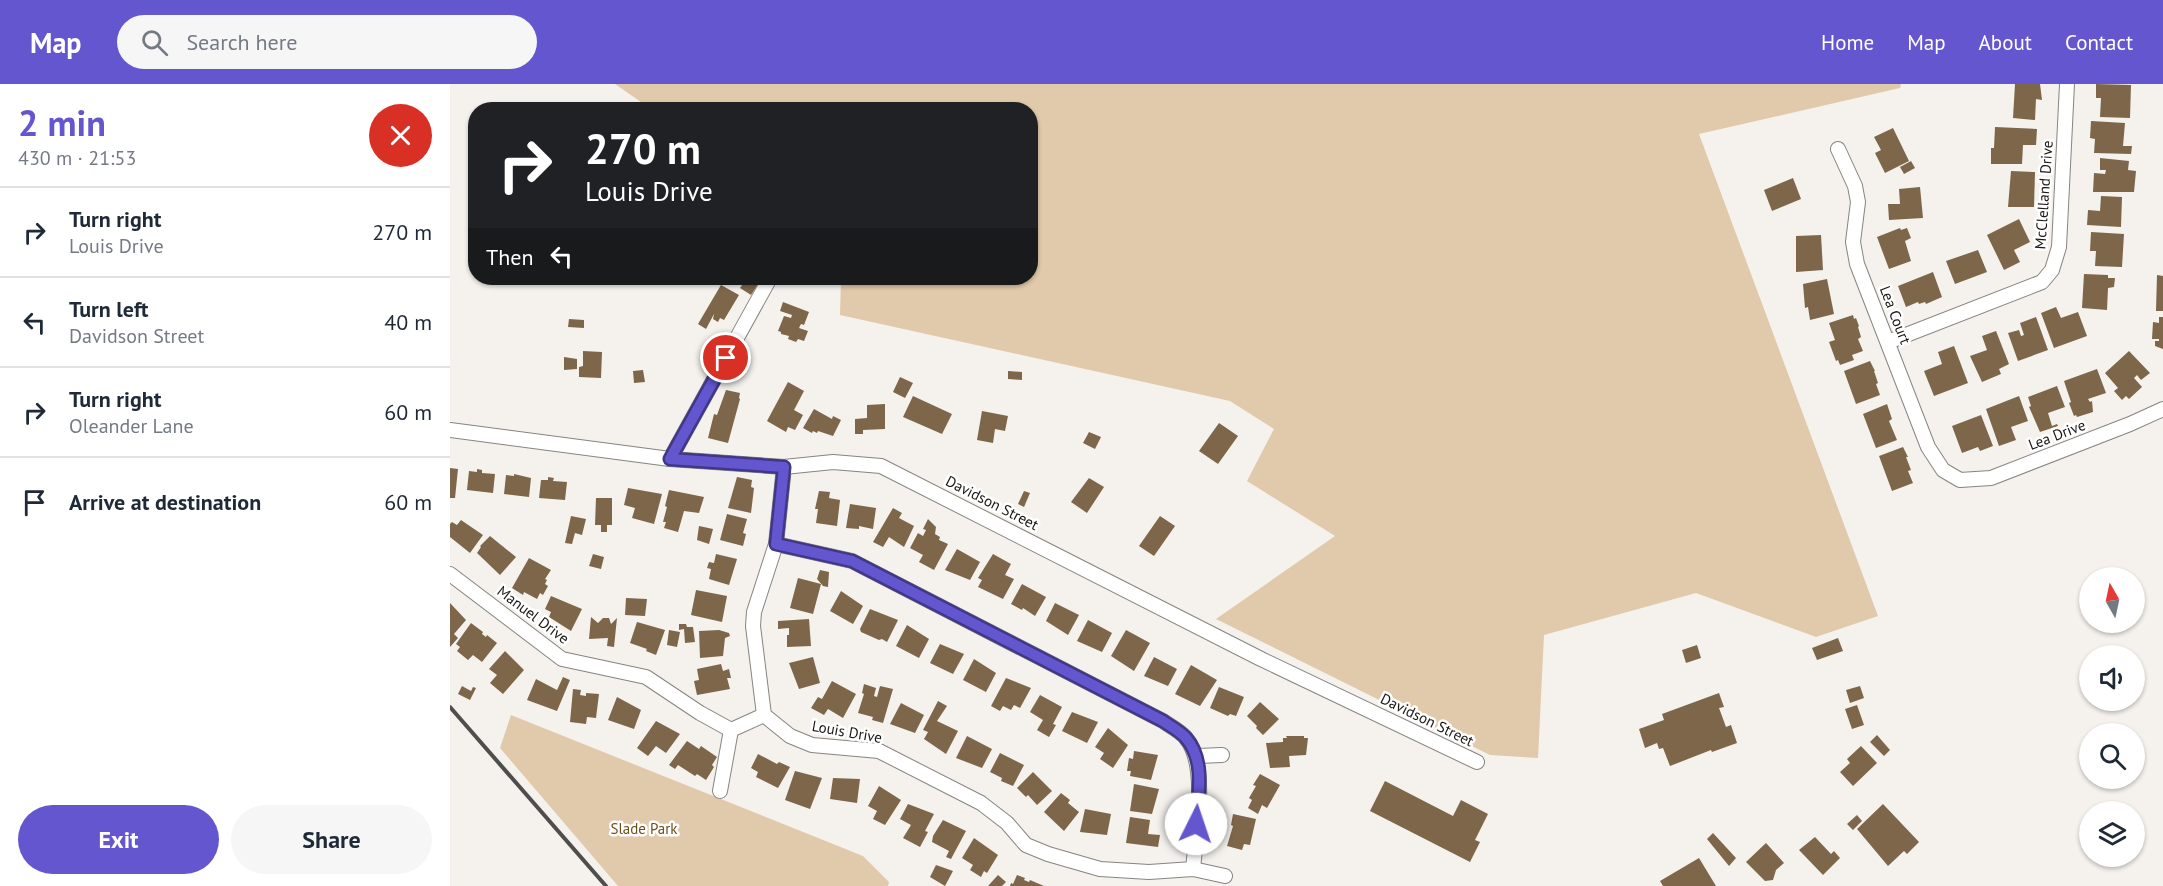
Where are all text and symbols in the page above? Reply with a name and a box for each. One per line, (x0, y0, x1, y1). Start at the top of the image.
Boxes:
search box (117, 15, 537, 69)
text: Map (30, 24, 81, 61)
icon: search (138, 26, 171, 59)
text: Search here (186, 28, 297, 56)
text: Home (1821, 29, 1874, 56)
text: Map (1907, 29, 1946, 56)
text: About (1979, 29, 2032, 56)
text: Contact (2065, 29, 2133, 56)
text: 2 min (18, 99, 106, 146)
button: close (369, 104, 432, 167)
text: 270 m (585, 121, 701, 176)
icon: right (486, 126, 564, 204)
street label: McClelland Drive (2030, 140, 2057, 250)
text: 430 m · 21:53 (18, 145, 136, 171)
text: Louis Drive (585, 174, 713, 208)
text: Turn right (69, 205, 161, 233)
icon: right (18, 216, 51, 249)
text: 270 m (372, 218, 432, 246)
text: Louis Drive (69, 233, 164, 259)
icon: left (545, 240, 578, 273)
text: Then (486, 243, 533, 271)
street label: Lea Court (1876, 283, 1915, 347)
text: Turn left (69, 295, 149, 323)
icon: left (18, 306, 51, 339)
text: 40 m (384, 308, 432, 336)
text: Davidson Street (69, 323, 204, 349)
pin (700, 332, 751, 383)
icon: arrive (709, 341, 742, 374)
text: Turn right (69, 385, 161, 413)
icon: right (18, 396, 51, 429)
text: 60 m (384, 398, 432, 426)
text: Oleander Lane (69, 413, 194, 439)
street label: Lea Drive (2026, 415, 2088, 454)
street label: Davidson Street (943, 471, 1042, 534)
icon: arrive (18, 486, 51, 519)
text: Arrive at destination (69, 488, 261, 516)
text: 60 m (384, 488, 432, 516)
north arrow (2079, 567, 2145, 633)
map controls (2079, 567, 2145, 867)
street label: Manuel Drive (494, 581, 573, 648)
button: sound (2079, 645, 2145, 711)
street label: Davidson Street (1377, 689, 1477, 750)
street label: Louis Drive (810, 716, 884, 747)
button: search (2079, 723, 2145, 789)
position arrow (1164, 792, 1228, 856)
button: layers (2079, 801, 2145, 867)
button: Exit (18, 805, 219, 874)
button: Share (231, 805, 432, 874)
park label: Slade Park (610, 819, 678, 838)

